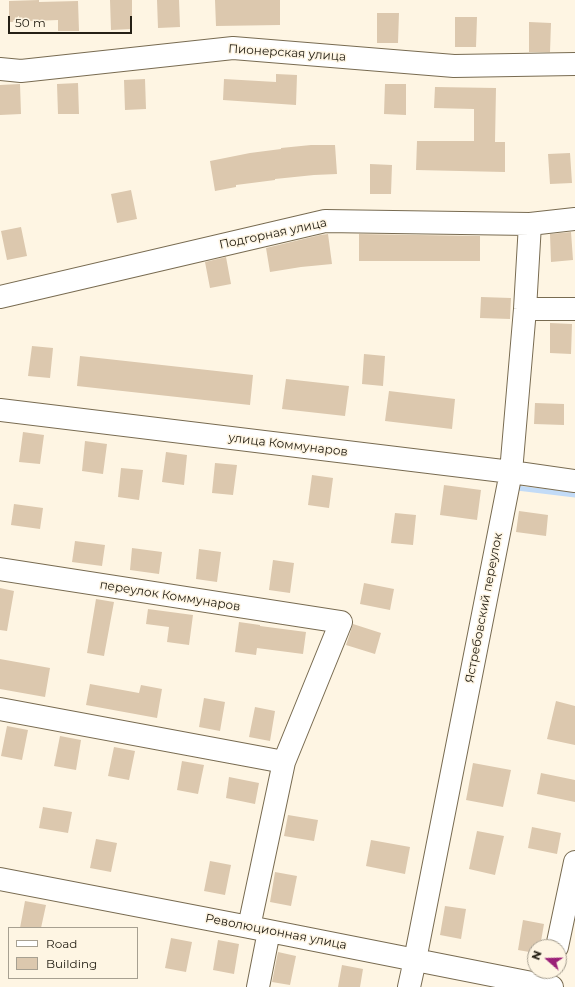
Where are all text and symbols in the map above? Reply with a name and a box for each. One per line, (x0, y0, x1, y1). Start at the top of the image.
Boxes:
scale bar (10, 8, 134, 34)
text: 50 m (15, 15, 46, 30)
street label: Пионерская улица (228, 42, 346, 64)
street label: Подгорная улица (218, 216, 328, 252)
street label: улица Коммунаров (227, 431, 349, 459)
street label: Ястребовский переулок (462, 532, 506, 684)
street label: переулок Коммунаров (99, 578, 241, 614)
street label: Революционная улица (204, 911, 348, 953)
legend (8, 927, 138, 979)
text: Road (46, 936, 77, 951)
north arrow (527, 939, 567, 979)
text: N (529, 949, 545, 962)
text: Building (46, 956, 97, 971)

